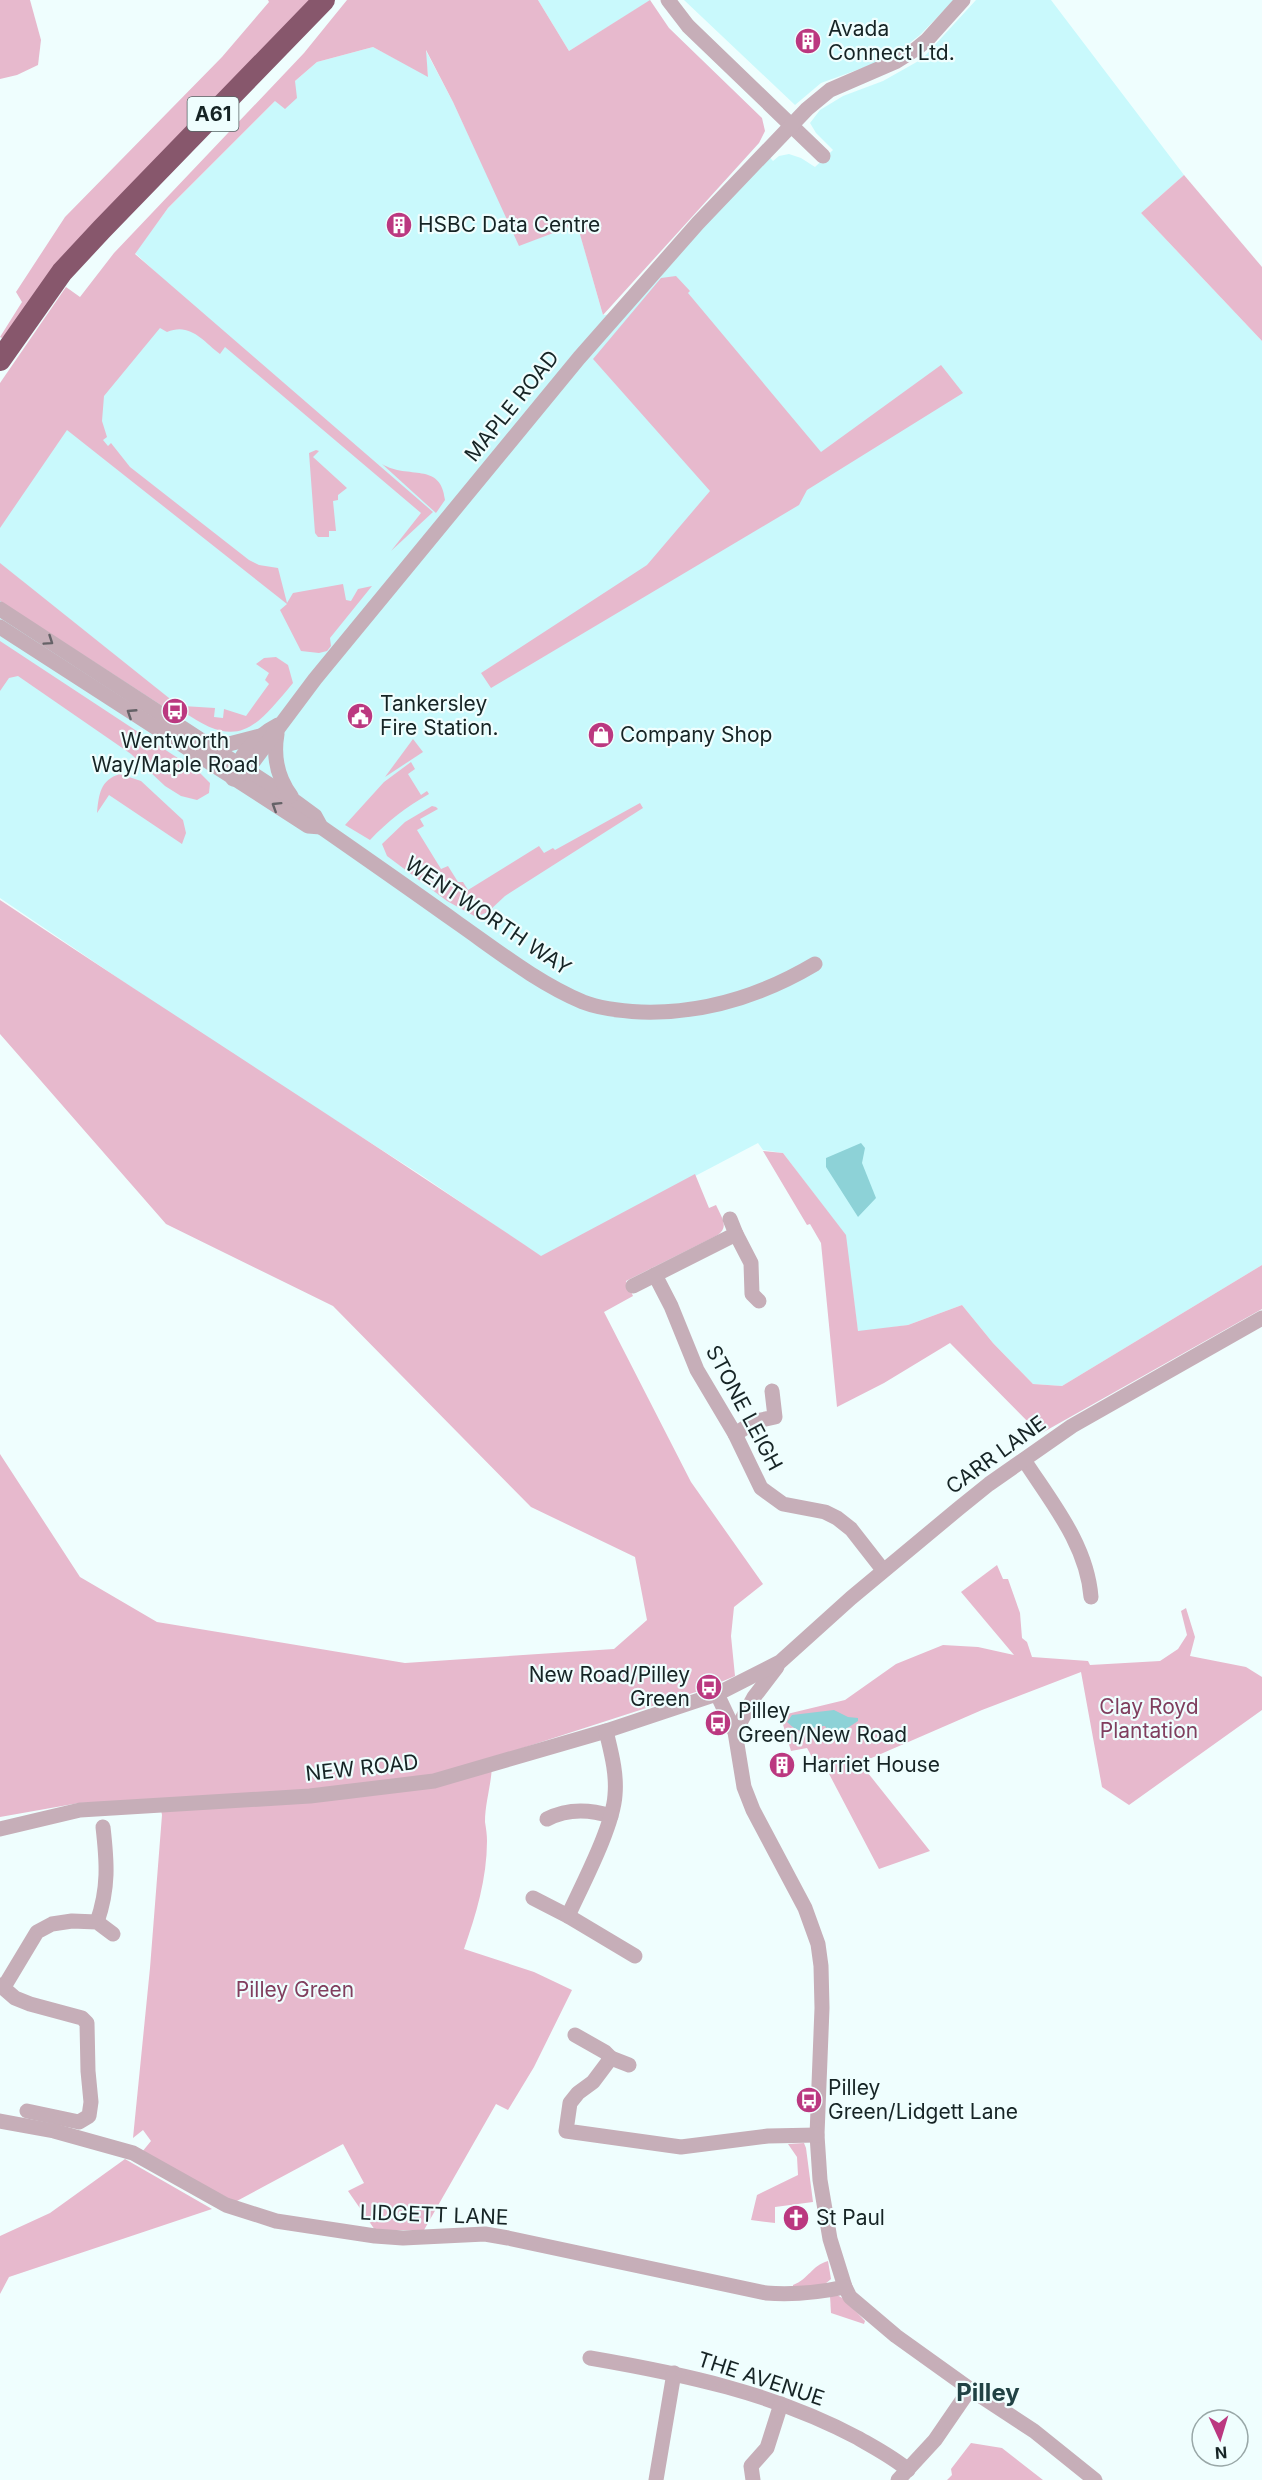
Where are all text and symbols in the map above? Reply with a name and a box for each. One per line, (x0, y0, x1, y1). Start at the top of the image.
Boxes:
place label: Avada Connect Ltd. (828, 16, 955, 65)
building icon: Avada Connect Ltd. (793, 26, 823, 56)
road number: A61 (188, 97, 238, 131)
building icon: HSBC Data Centre (384, 210, 414, 240)
place label: HSBC Data Centre (418, 212, 600, 237)
street label: MAPLE ROAD (459, 345, 564, 466)
one-way arrow (42, 634, 53, 645)
place label: Tankersley Fire Station. (380, 691, 498, 740)
bus stop icon: Wentworth Way/Maple Road (160, 696, 190, 726)
public building icon: Tankersley Fire Station. (345, 701, 375, 731)
one-way arrow (127, 709, 138, 720)
shop icon: Company Shop (586, 720, 616, 750)
place label: Company Shop (620, 722, 772, 747)
place label: Wentworth Way/Maple Road (92, 728, 258, 777)
one-way arrow (272, 802, 282, 814)
street label: WENTWORTH WAY (401, 851, 576, 980)
street label: STONE LEIGH (701, 1341, 788, 1475)
street label: CARR LANE (941, 1410, 1050, 1499)
place label: New Road/Pilley Green (529, 1662, 690, 1711)
bus stop icon: New Road/Pilley Green (694, 1672, 724, 1702)
park label: Clay Royd Plantation (1099, 1694, 1199, 1743)
place label: Pilley Green/New Road (738, 1698, 907, 1747)
bus stop icon: Pilley Green/New Road (703, 1708, 733, 1738)
street label: NEW ROAD (304, 1749, 420, 1786)
building icon: Harriet House (767, 1750, 797, 1780)
place label: Harriet House (802, 1752, 940, 1777)
park label: Pilley Green (236, 1977, 354, 2002)
place label: Pilley Green/Lidgett Lane (828, 2075, 1018, 2124)
bus stop icon: Pilley Green/Lidgett Lane (794, 2085, 824, 2115)
street label: LIDGETT LANE (359, 2199, 509, 2230)
church icon: St Paul (781, 2203, 811, 2233)
place label: St Paul (816, 2205, 885, 2230)
street label: THE AVENUE (695, 2346, 828, 2411)
district label: Pilley (956, 2378, 1020, 2407)
north arrow (1190, 2408, 1250, 2468)
text: N (1214, 2443, 1228, 2463)

